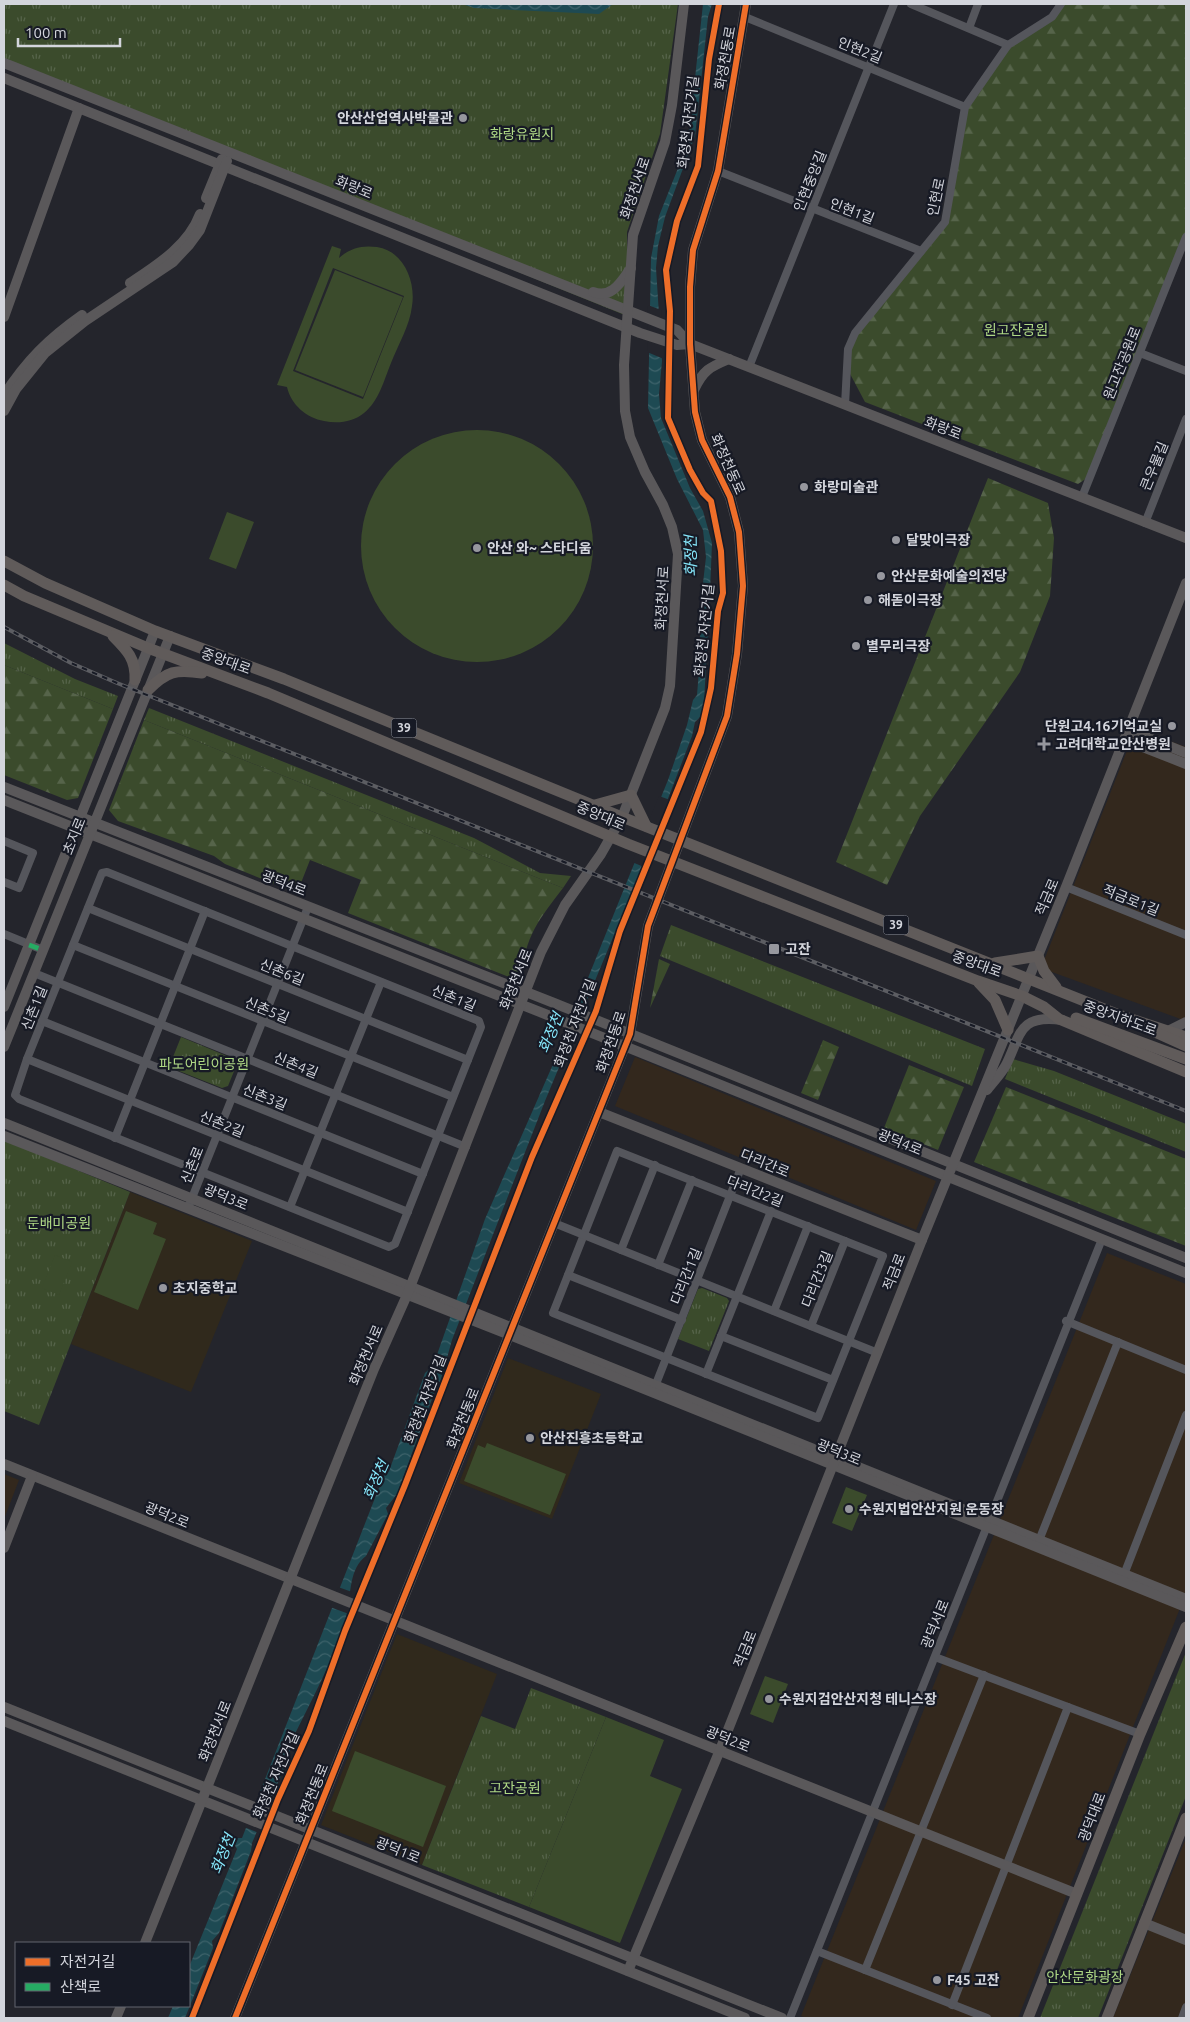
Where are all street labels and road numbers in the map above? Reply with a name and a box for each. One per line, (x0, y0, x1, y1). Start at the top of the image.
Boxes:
street label: 화정천동로 (712, 25, 738, 91)
street label: 인현2길 (835, 34, 885, 66)
street label: 화정천 자전거길 (674, 75, 702, 169)
street label: 인현중앙길 (791, 148, 829, 214)
street label: 화정천서로 (617, 155, 653, 221)
street label: 화랑로 (333, 172, 375, 202)
street label: 인현로 (924, 176, 948, 218)
street label: 인현1길 (827, 195, 877, 227)
street label: 원고잔공원로 (1100, 324, 1144, 402)
street label: 화랑로 (922, 414, 964, 442)
street label: 화정천동로 (708, 431, 748, 497)
street label: 큰우물길 (1137, 439, 1171, 493)
street label: 화정천서로 (652, 565, 672, 631)
street label: 화정천 자전거길 (691, 583, 717, 677)
street label: 중앙대로 (199, 645, 253, 677)
road number: 39 (392, 718, 416, 738)
street label: 중앙대로 (574, 799, 628, 833)
street label: 초지로 (59, 815, 89, 857)
street label: 광덕4로 (259, 867, 309, 899)
street label: 적금로 (1032, 876, 1062, 918)
street label: 적금로1길 (1100, 881, 1162, 919)
road number: 39 (884, 916, 908, 934)
street label: 화정천서로 (497, 946, 536, 1012)
street label: 중앙대로 (950, 948, 1004, 980)
street label: 신촌6길 (257, 956, 307, 988)
street label: 화정천 자전거길 (550, 976, 600, 1070)
street label: 신촌1길 (429, 982, 479, 1014)
street label: 신촌1길 (18, 983, 50, 1033)
street label: 신촌5길 (242, 994, 292, 1026)
street label: 중앙지하도로 (1081, 997, 1159, 1039)
street label: 화정천동로 (593, 1009, 629, 1075)
street label: 신촌4길 (271, 1049, 321, 1081)
street label: 신촌3길 (240, 1081, 290, 1113)
street label: 신촌2길 (197, 1108, 247, 1140)
street label: 광덕4로 (875, 1126, 925, 1158)
street label: 신촌로 (177, 1144, 207, 1186)
street label: 다리간로 (738, 1146, 792, 1180)
street label: 다리간2길 (724, 1172, 786, 1210)
street label: 광덕3로 (201, 1181, 251, 1213)
street label: 다리간1길 (667, 1245, 705, 1307)
street label: 다리간3길 (798, 1248, 836, 1310)
street label: 적금로 (880, 1251, 908, 1293)
street label: 화정천서로 (346, 1322, 386, 1388)
street label: 화정천 자전거길 (401, 1353, 449, 1445)
street label: 화정천동로 (444, 1385, 483, 1451)
street label: 광덕3로 (814, 1436, 864, 1468)
street label: 광덕2로 (142, 1499, 192, 1531)
street label: 광덕서로 (918, 1597, 952, 1651)
street label: 적금로 (730, 1628, 760, 1670)
street label: 화정천서로 (196, 1698, 235, 1764)
street label: 광덕2로 (703, 1723, 753, 1755)
street label: 화정천 자전거길 (250, 1729, 302, 1821)
street label: 화정천동로 (293, 1761, 332, 1827)
street label: 광덕대로 (1075, 1790, 1109, 1844)
street label: 광덕1로 (373, 1834, 423, 1866)

